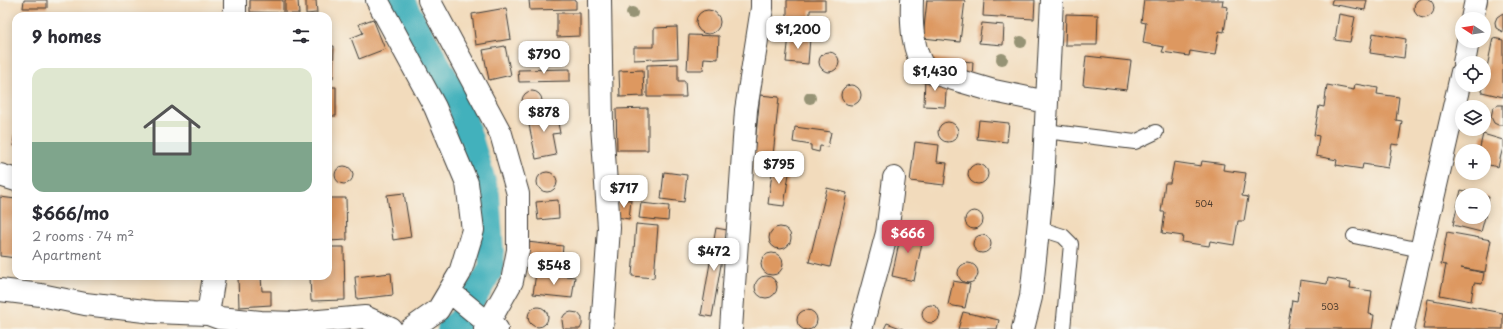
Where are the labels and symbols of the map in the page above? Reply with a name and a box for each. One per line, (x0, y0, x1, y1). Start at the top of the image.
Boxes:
north arrow (1455, 12, 1491, 48)
pin: $1,200 (765, 16, 831, 50)
pin: $790 (520, 41, 568, 75)
pin: $1,430 (902, 58, 968, 92)
pin: $878 (520, 99, 568, 133)
pin: $795 (755, 151, 803, 185)
pin: $717 (600, 175, 648, 209)
house number: 504 (1195, 196, 1213, 210)
pin: $666 (884, 220, 932, 254)
pin: $472 (690, 238, 738, 272)
pin: $548 (530, 252, 578, 286)
house number: 503 (1321, 299, 1339, 313)

